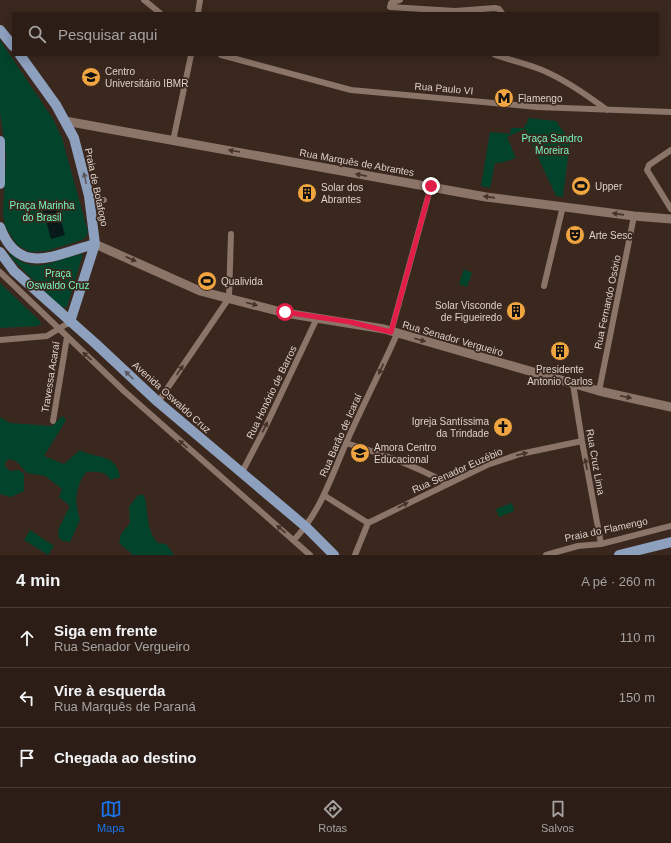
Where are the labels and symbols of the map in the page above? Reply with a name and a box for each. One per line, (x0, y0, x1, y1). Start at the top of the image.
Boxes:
school or university icon: Centro Universitário IBMR (80, 66, 102, 88)
place label: Centro Universitário IBMR (105, 66, 188, 89)
street label: Rua Paulo VI (414, 80, 474, 97)
metro station icon: Flamengo (493, 87, 515, 109)
place label: Flamengo (518, 93, 563, 104)
park label: Praça Sandro Moreira (521, 133, 583, 156)
street label: Praia de Botafogo (83, 147, 110, 228)
street label: Rua Marquês de Abrantes (299, 147, 415, 178)
one-way arrow (227, 148, 240, 154)
one-way arrow (81, 172, 87, 184)
one-way arrow (355, 172, 367, 178)
sports icon: Upper (570, 175, 592, 197)
route end (422, 177, 440, 195)
place label: Upper (595, 181, 623, 192)
building icon: Solar dos Abrantes (296, 182, 318, 204)
place label: Solar dos Abrantes (321, 182, 363, 205)
one-way arrow (483, 194, 495, 200)
park label: Praça Marinha do Brasil (9, 200, 75, 223)
one-way arrow (612, 211, 624, 217)
theatre icon: Arte Sesc (564, 224, 586, 246)
place label: Arte Sesc (589, 230, 632, 241)
street label: Rua Fernando Osório (592, 254, 623, 350)
one-way arrow (125, 256, 137, 262)
park label: Praça Oswaldo Cruz (27, 268, 89, 291)
sports icon: Qualivida (196, 270, 218, 292)
place label: Qualivida (221, 276, 263, 287)
place label: Solar Visconde de Figueiredo (435, 300, 502, 323)
building icon: Solar Visconde de Figueiredo (505, 300, 527, 322)
one-way arrow (246, 301, 258, 307)
route start (276, 303, 294, 321)
street label: Rua Senador Vergueiro (401, 319, 505, 358)
one-way arrow (414, 337, 426, 343)
building icon: Presidente Antonio Carlos (549, 340, 571, 362)
street label: Travessa Acaraí (39, 341, 62, 413)
street label: Rua Honório de Barros (244, 344, 299, 441)
one-way arrow (83, 352, 92, 361)
street label: Avenida Oswaldo Cruz (130, 359, 213, 435)
one-way arrow (378, 363, 384, 375)
place label: Presidente Antonio Carlos (527, 364, 593, 387)
one-way arrow (176, 365, 184, 375)
one-way arrow (124, 371, 134, 380)
street label: Rua Barão de Icaraí (317, 392, 364, 478)
one-way arrow (620, 395, 633, 401)
place label: Igreja Santíssima da Trindade (412, 416, 489, 439)
church icon: Igreja Santíssima da Trindade (492, 416, 514, 438)
one-way arrow (262, 421, 269, 433)
street label: Rua Cruz Lima (584, 428, 607, 496)
one-way arrow (178, 439, 189, 448)
school or university icon: Amora Centro Educacional (349, 442, 371, 464)
place label: Amora Centro Educacional (374, 442, 437, 465)
street label: Rua Senador Euzébio (410, 445, 505, 495)
one-way arrow (516, 450, 528, 456)
one-way arrow (583, 458, 589, 470)
one-way arrow (397, 502, 409, 508)
street label: Praia do Flamengo (564, 515, 649, 544)
one-way arrow (276, 525, 287, 534)

